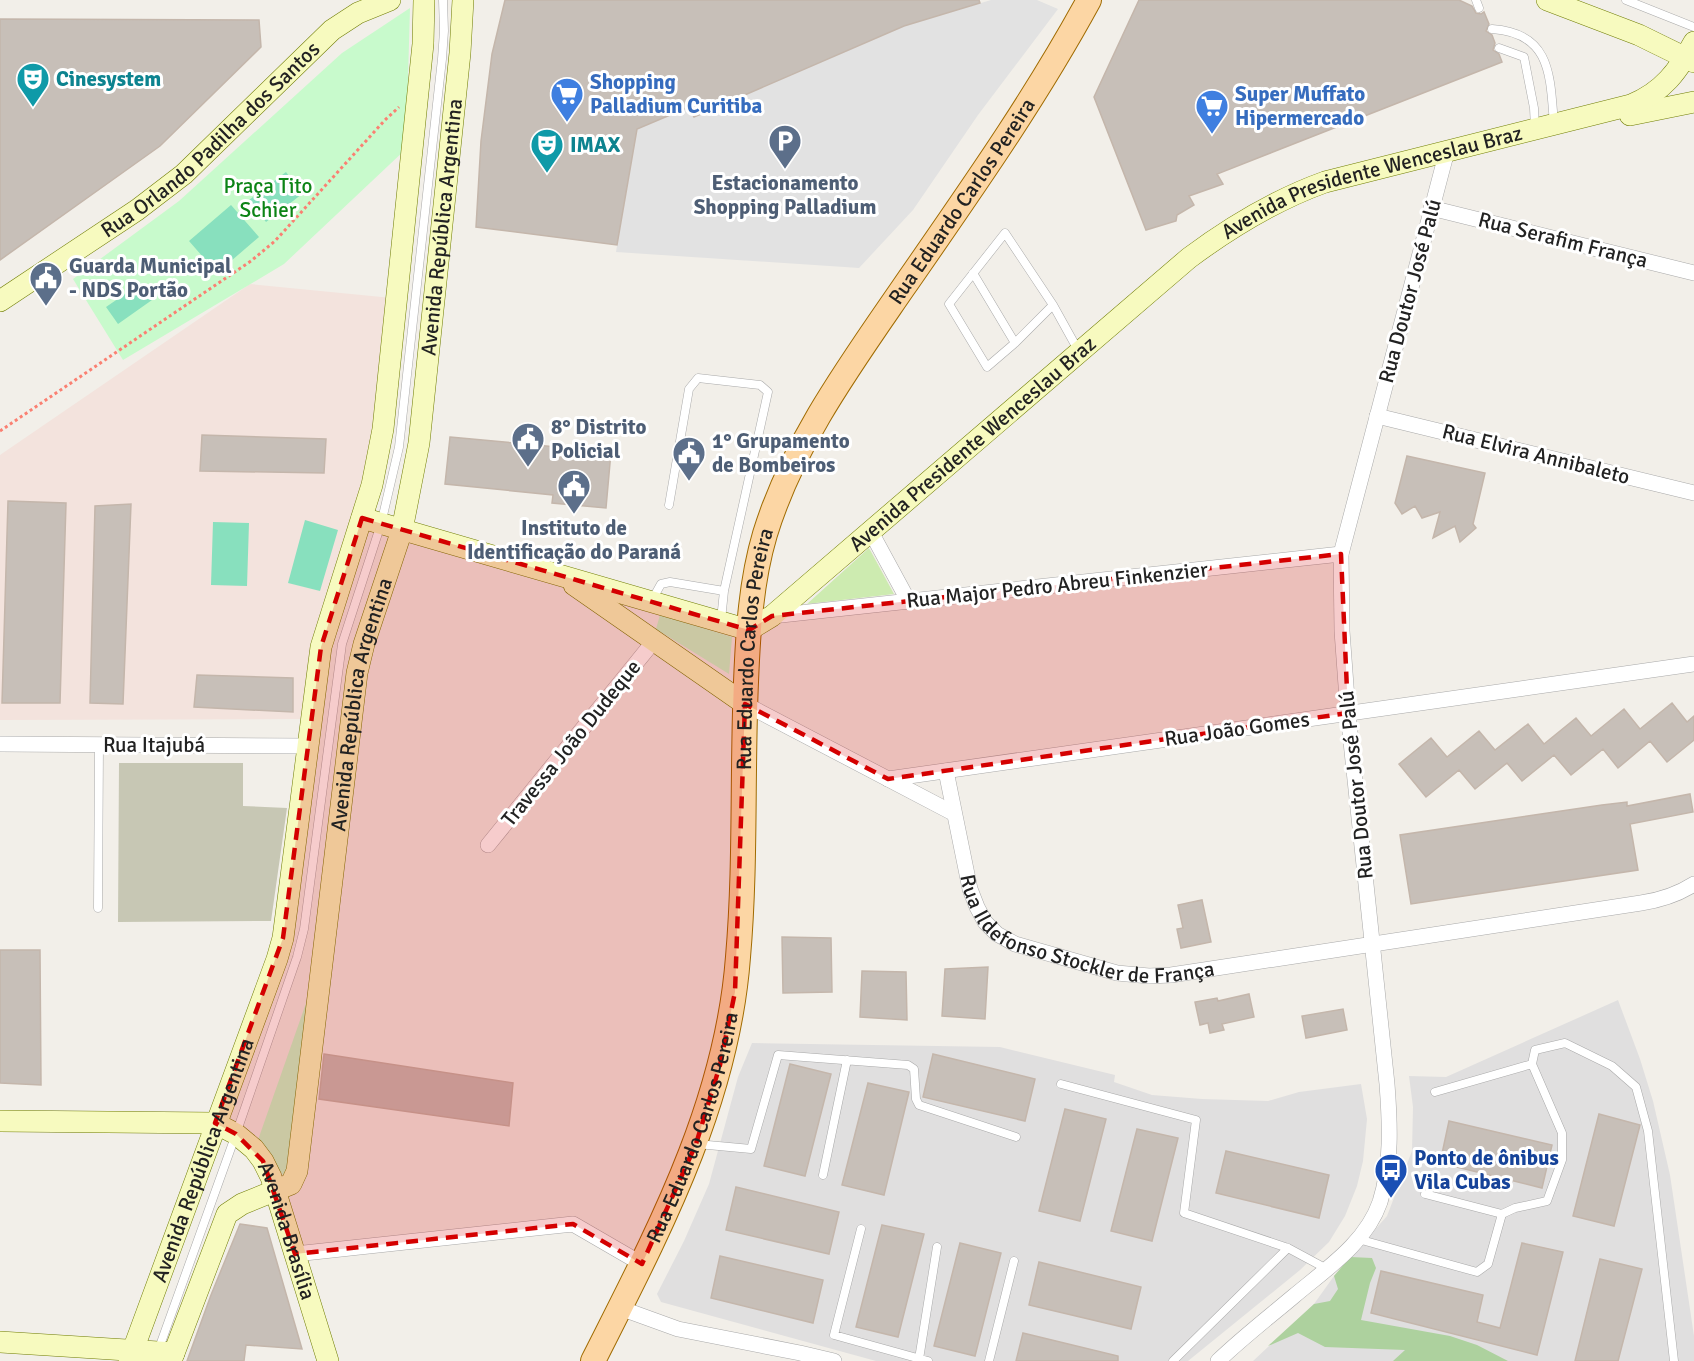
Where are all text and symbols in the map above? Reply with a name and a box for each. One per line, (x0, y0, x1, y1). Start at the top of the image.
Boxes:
street label: Rua Orlando Padilha dos Santos (96, 36, 325, 243)
theatre icon: Cinesystem (15, 61, 51, 108)
place label: Cinesystem (56, 66, 161, 92)
place label: Shopping Palladium Curitiba (590, 69, 763, 119)
supermarket icon: Shopping Palladium Curitiba (549, 76, 585, 123)
place label: Super Muffato Hipermercado (1235, 81, 1365, 131)
supermarket icon: Super Muffato Hipermercado (1194, 88, 1230, 135)
street label: Rua Eduardo Carlos Pereira (883, 93, 1041, 309)
street label: Avenida República Argentina (415, 97, 468, 357)
street label: Avenida Presidente Wenceslau Braz (1216, 120, 1525, 245)
parking icon: Estacionamento Shopping Palladium (767, 123, 803, 170)
theatre icon: IMAX (529, 127, 565, 174)
place label: IMAX (570, 132, 621, 158)
place label: Estacionamento Shopping Palladium (694, 170, 876, 220)
park label: Praça Tito Schier (224, 173, 312, 223)
street label: Rua Doutor José Palú (1373, 196, 1447, 386)
street label: Rua Serafim França (1476, 206, 1650, 274)
place label: Guarda Municipal - NDS Portão (69, 253, 232, 303)
public building icon: Guarda Municipal - NDS Portão (28, 260, 64, 307)
street label: Avenida Presidente Wenceslau Braz (844, 331, 1101, 557)
place label: 8° Distrito Policial (551, 414, 646, 464)
street label: Rua Elvira Annibaleto (1440, 418, 1632, 490)
public building icon: 8° Distrito Policial (510, 421, 546, 468)
place label: 1° Grupamento de Bombeiros (712, 428, 850, 478)
public building icon: 1° Grupamento de Bombeiros (671, 435, 707, 482)
public building icon: Instituto de Identificação do Paraná (556, 468, 592, 515)
place label: Instituto de Identificação do Paraná (467, 515, 681, 565)
street label: Rua Eduardo Carlos Pereira (731, 525, 779, 770)
street label: Rua Major Pedro Abreu Finkenzier (905, 556, 1209, 614)
street label: Avenida República Argentina (325, 574, 398, 833)
street label: Travessa João Dudeque (496, 654, 646, 832)
street label: Rua Doutor José Palú (1333, 689, 1379, 881)
street label: Rua João Gomes (1163, 706, 1311, 752)
street label: Rua Itajubá (103, 732, 205, 758)
street label: Rua Ildefonso Stockler de França (954, 872, 1216, 989)
street label: Rua Eduardo Carlos Pereira (641, 1010, 744, 1247)
street label: Avenida República Argentina (146, 1035, 260, 1286)
place label: Ponto de ônibus Vila Cubas (1414, 1145, 1559, 1195)
bus stop icon: Ponto de ônibus Vila Cubas (1373, 1152, 1409, 1199)
street label: Avenida Brasília (252, 1157, 321, 1303)

